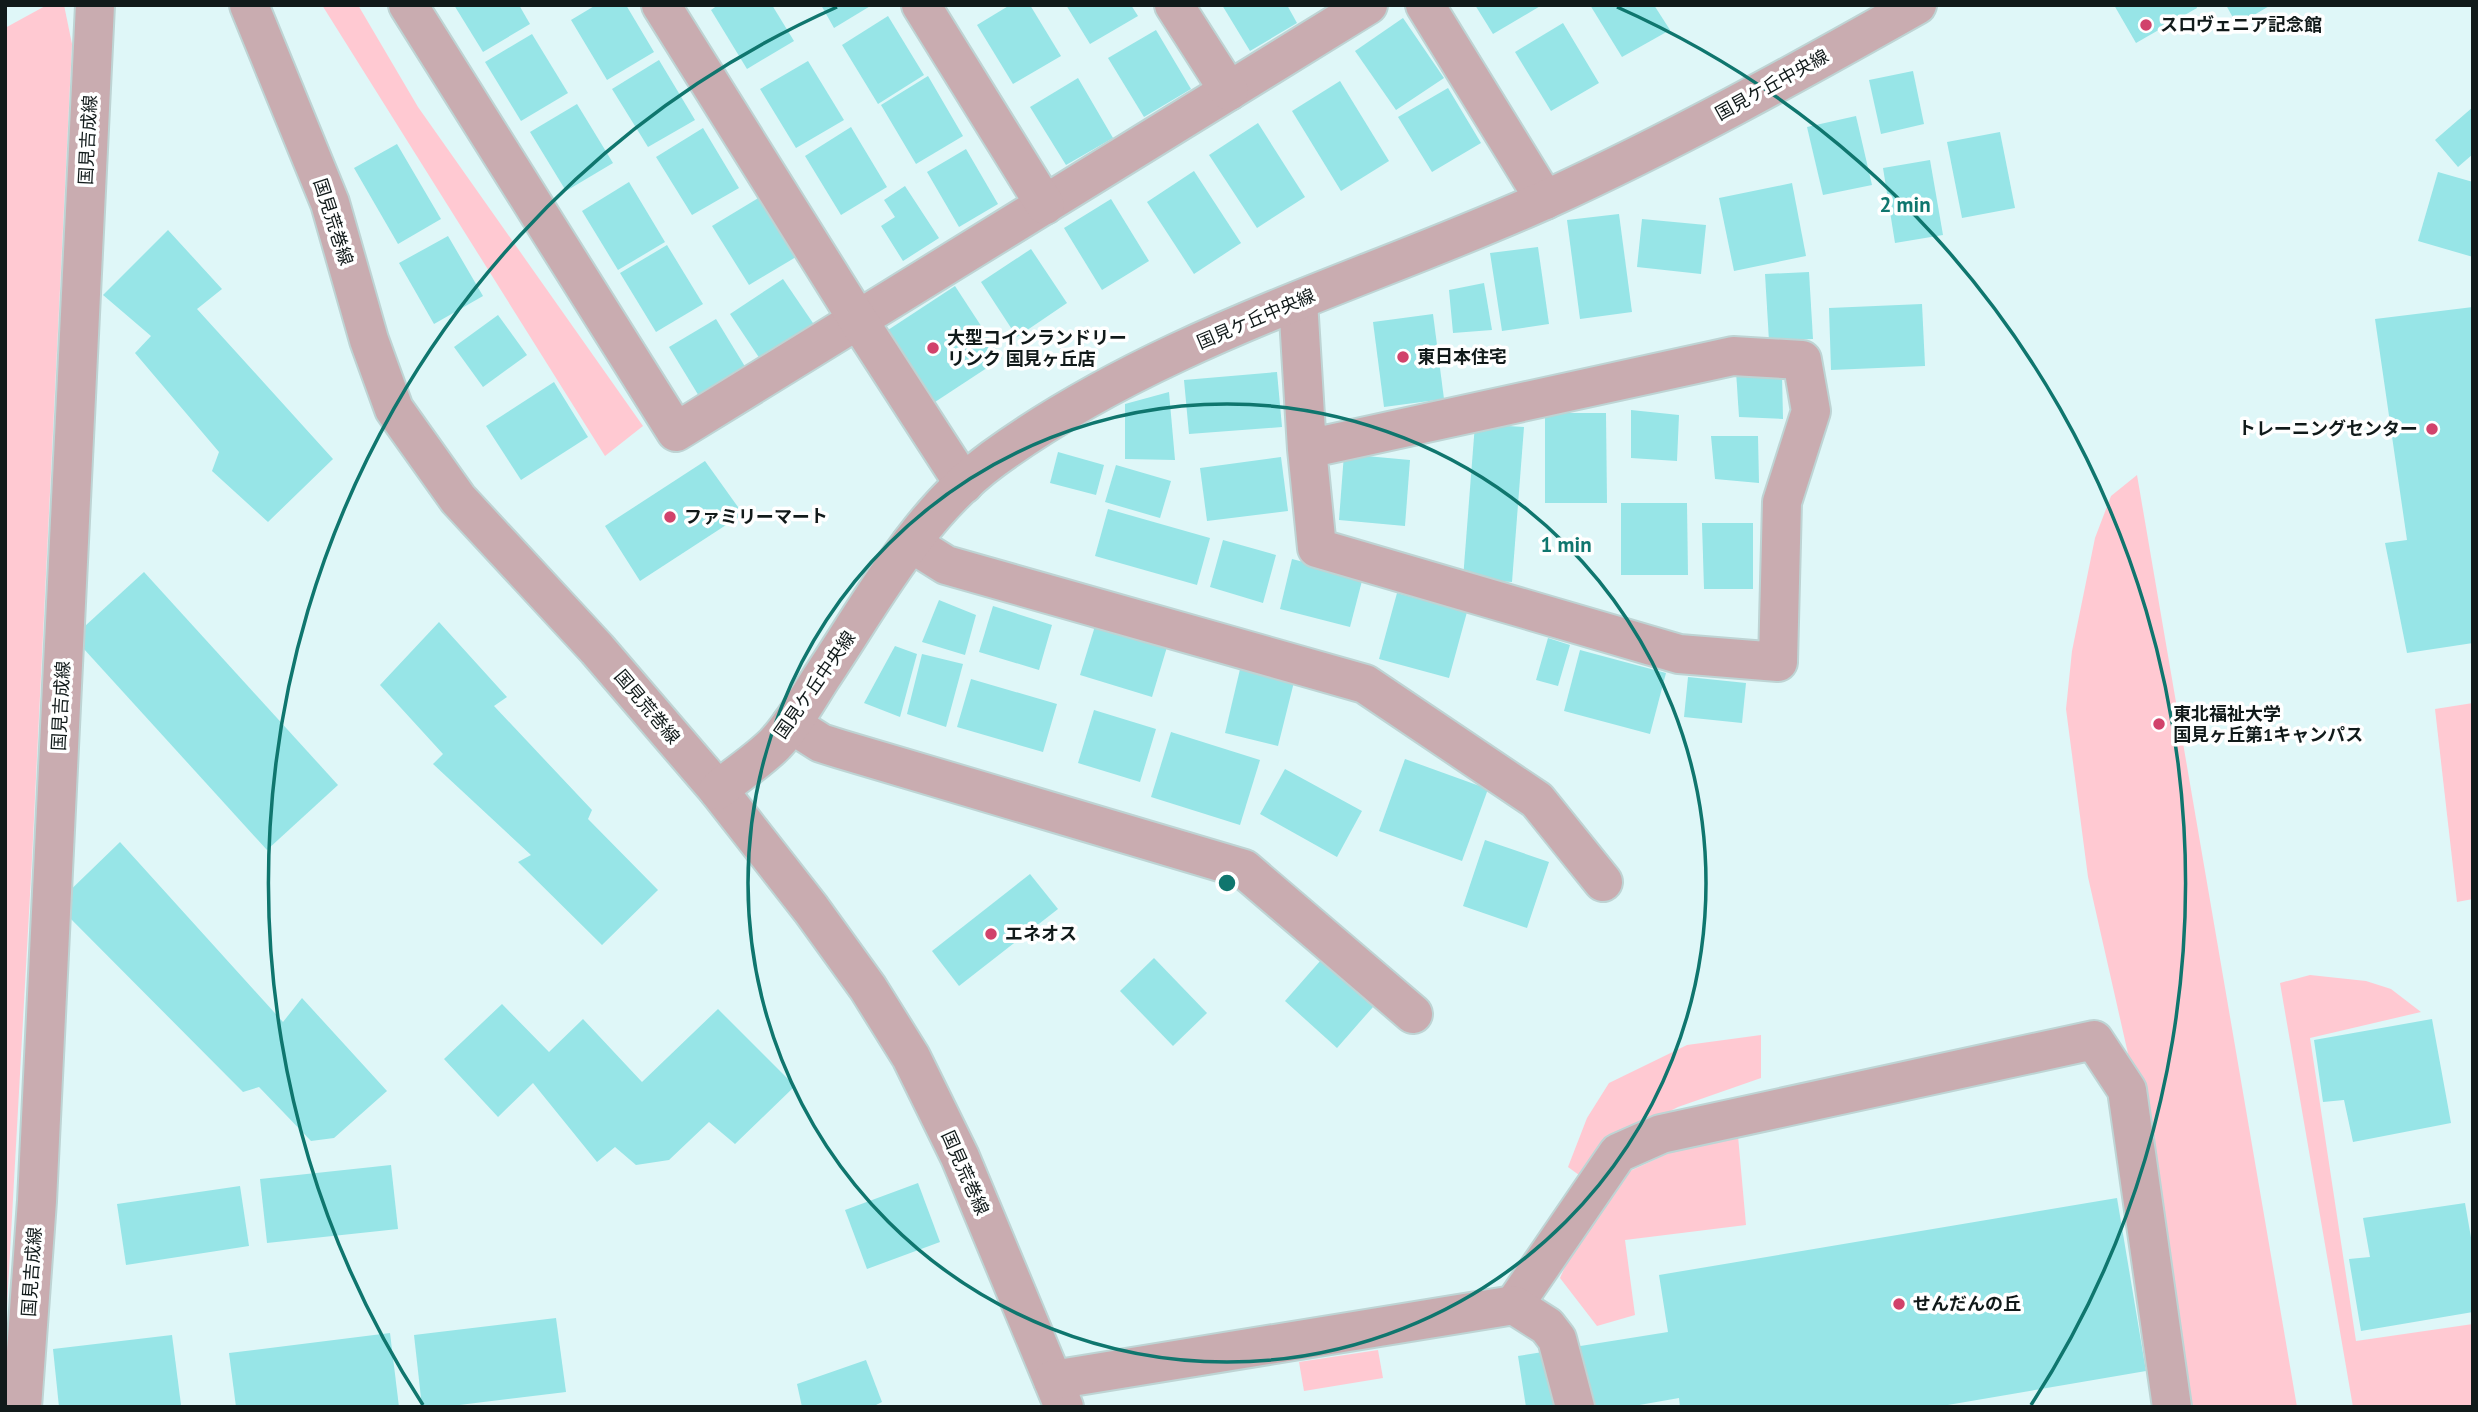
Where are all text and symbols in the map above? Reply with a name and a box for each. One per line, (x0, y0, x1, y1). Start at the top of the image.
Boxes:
place label: スロヴェニア記念館 (2160, 13, 2322, 36)
marker: スロヴェニア記念館 (2138, 17, 2154, 33)
street label: 国見ケ丘中央線 (1711, 44, 1832, 125)
street label: 国見吉成線 (74, 94, 101, 186)
street label: 国見荒巻線 (309, 175, 358, 268)
text: 2 min (1879, 191, 1931, 218)
street label: 国見ケ丘中央線 (1193, 283, 1318, 354)
place label: 大型コインランドリー リンク 国見ヶ丘店 (947, 326, 1127, 370)
marker: 大型コインランドリー リンク 国見ヶ丘店 (925, 340, 941, 356)
place label: 東日本住宅 (1417, 345, 1507, 368)
marker: 東日本住宅 (1395, 349, 1411, 365)
place label: トレーニングセンター (2238, 417, 2418, 440)
marker: トレーニングセンター (2424, 421, 2440, 437)
place label: ファミリーマート (684, 505, 828, 528)
marker: ファミリーマート (662, 509, 678, 525)
text: 1 min (1540, 531, 1592, 558)
street label: 国見ケ丘中央線 (769, 627, 860, 743)
street label: 国見吉成線 (47, 660, 74, 752)
street label: 国見荒巻線 (610, 665, 685, 749)
place label: 東北福祉大学 国見ヶ丘第1キャンパス (2173, 702, 2363, 746)
marker: 東北福祉大学 国見ヶ丘第1キャンパス (2151, 716, 2167, 732)
centre of rings (1215, 871, 1239, 895)
place label: エネオス (1005, 922, 1077, 945)
marker: エネオス (983, 926, 999, 942)
street label: 国見荒巻線 (937, 1127, 994, 1219)
street label: 国見吉成線 (17, 1226, 46, 1318)
place label: せんだんの丘 (1913, 1292, 2021, 1315)
marker: せんだんの丘 (1891, 1296, 1907, 1312)

